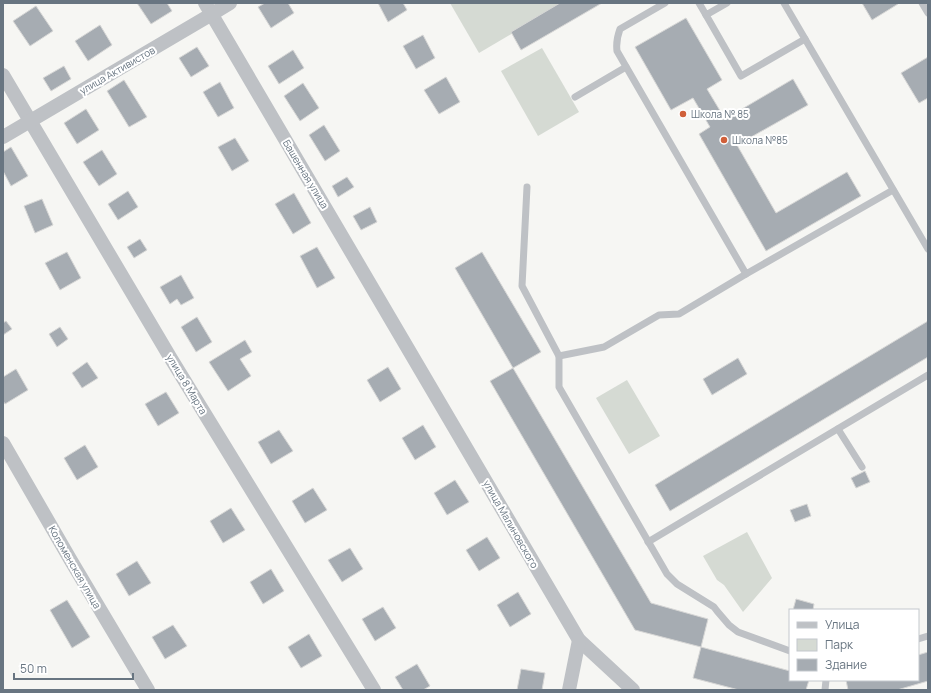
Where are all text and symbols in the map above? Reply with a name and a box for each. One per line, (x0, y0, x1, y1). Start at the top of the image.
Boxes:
street label: улица Активистов (77, 42, 158, 97)
place label: Школа № 85 (691, 107, 749, 121)
marker: Школа № 85 (678, 109, 688, 119)
place label: Школа №85 (732, 133, 788, 147)
marker: Школа №85 (719, 135, 729, 145)
street label: Башенная улица (280, 137, 332, 211)
street label: улица 8 Марта (163, 351, 211, 417)
street label: улица Малиновского (480, 477, 542, 571)
street label: Коломенская улица (46, 523, 104, 611)
legend (789, 609, 919, 681)
text: Улица (825, 616, 859, 633)
text: Парк (825, 636, 854, 653)
scale bar (14, 655, 133, 681)
text: Здание (825, 656, 867, 673)
text: 50 m (20, 660, 47, 677)

